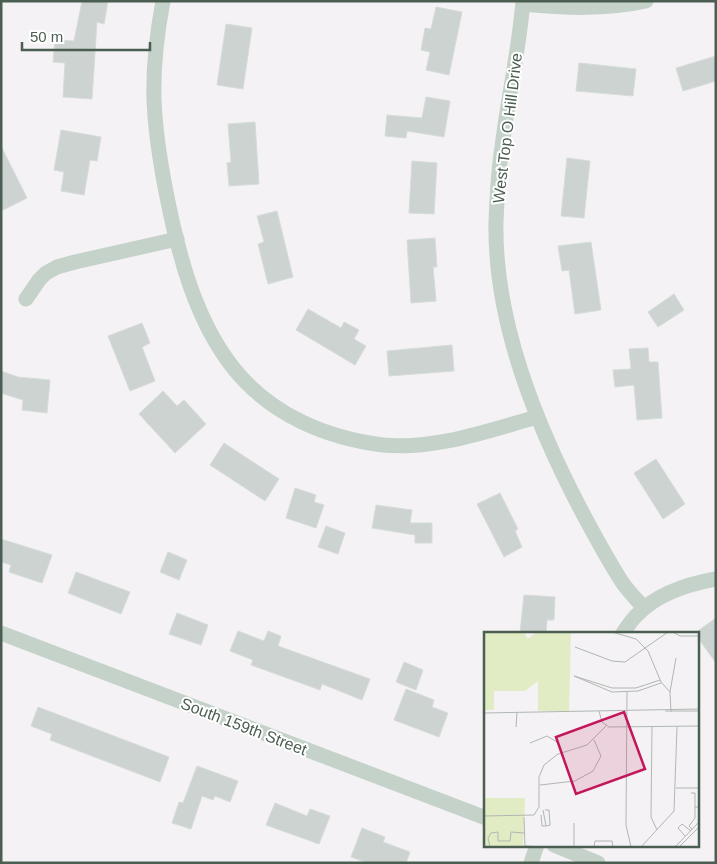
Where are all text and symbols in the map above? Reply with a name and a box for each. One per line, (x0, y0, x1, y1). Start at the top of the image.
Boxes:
scale bar (22, 20, 150, 52)
text: 50 m (30, 28, 63, 45)
street label: West Top O Hill Drive (490, 52, 525, 204)
inset map (484, 632, 700, 846)
street label: South 159th Street (178, 695, 310, 759)

